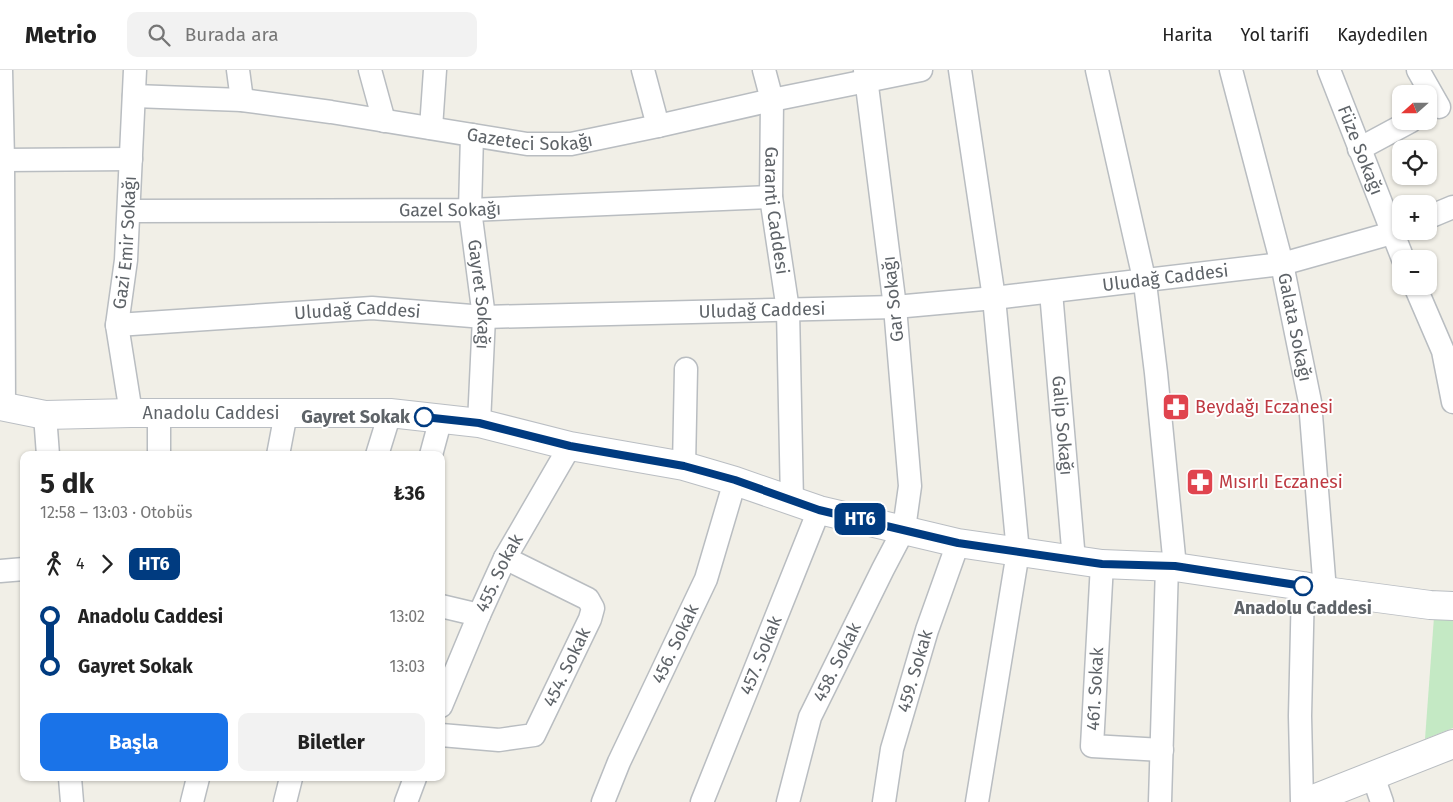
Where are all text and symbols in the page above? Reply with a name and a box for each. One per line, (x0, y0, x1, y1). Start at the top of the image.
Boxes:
search box (127, 12, 477, 57)
text: Metrio (25, 21, 97, 49)
icon: search (145, 21, 173, 49)
text: Burada ara (185, 23, 279, 46)
text: Harita (1162, 24, 1213, 46)
text: Yol tarifi (1241, 24, 1309, 46)
text: Kaydedilen (1337, 24, 1428, 46)
north arrow (1392, 85, 1438, 130)
map controls (1392, 85, 1437, 295)
street label: Füze Sokağı (1333, 102, 1388, 198)
street label: Gazeteci Sokağı (465, 123, 595, 155)
button: locate (1392, 140, 1437, 185)
street label: Garanti Caddesi (760, 146, 794, 276)
street label: Gazi Emir Sokağı (108, 175, 141, 311)
button: + (1392, 195, 1437, 240)
street label: Gazel Sokağı (399, 198, 502, 221)
street label: Gayret Sokağı (463, 238, 495, 350)
button: − (1392, 250, 1437, 295)
street label: Gar Sokağı (878, 255, 908, 343)
street label: Uludağ Caddesi (1101, 259, 1230, 296)
street label: Galata Sokağı (1273, 271, 1317, 383)
street label: Uludağ Caddesi (293, 297, 422, 324)
street label: Uludağ Caddesi (698, 298, 826, 323)
street label: Galip Sokağı (1047, 375, 1078, 476)
pharmacy icon: Beydağı Eczanesi (1161, 392, 1191, 422)
place label: Beydağı Eczanesi (1195, 396, 1333, 418)
street label: Anadolu Caddesi (143, 402, 280, 424)
place label: Gayret Sokak (301, 406, 411, 428)
marker: Gayret Sokak (414, 407, 434, 427)
text: 5 dk (40, 467, 94, 500)
pharmacy icon: Mısırlı Eczanesi (1185, 467, 1215, 497)
place label: Mısırlı Eczanesi (1219, 471, 1343, 493)
text: ₺36 (394, 482, 425, 505)
text: 12:58 – 13:03 · Otobüs (40, 503, 192, 522)
line badge: HT6 (831, 503, 889, 535)
text: HT6 (844, 508, 876, 530)
street label: 455. Sokak (471, 529, 528, 616)
icon: walk (40, 550, 68, 578)
icon: forward (93, 550, 121, 578)
text: HT6 (139, 553, 170, 575)
text: 4 (76, 554, 85, 573)
marker: Anadolu Caddesi (1293, 576, 1313, 596)
place label: Anadolu Caddesi (1233, 597, 1372, 619)
street label: 456. Sokak (647, 600, 704, 687)
text: Anadolu Caddesi (78, 605, 223, 628)
text: 13:02 (390, 607, 425, 626)
street label: 457. Sokak (735, 612, 787, 698)
street label: 458. Sokak (808, 618, 866, 705)
street label: 454. Sokak (538, 623, 596, 710)
street label: 459. Sokak (892, 626, 938, 715)
street label: 461. Sokak (1082, 646, 1108, 731)
text: Gayret Sokak (78, 655, 193, 678)
text: 13:03 (389, 657, 425, 676)
button: Başla (40, 713, 228, 771)
button: Biletler (238, 713, 425, 771)

